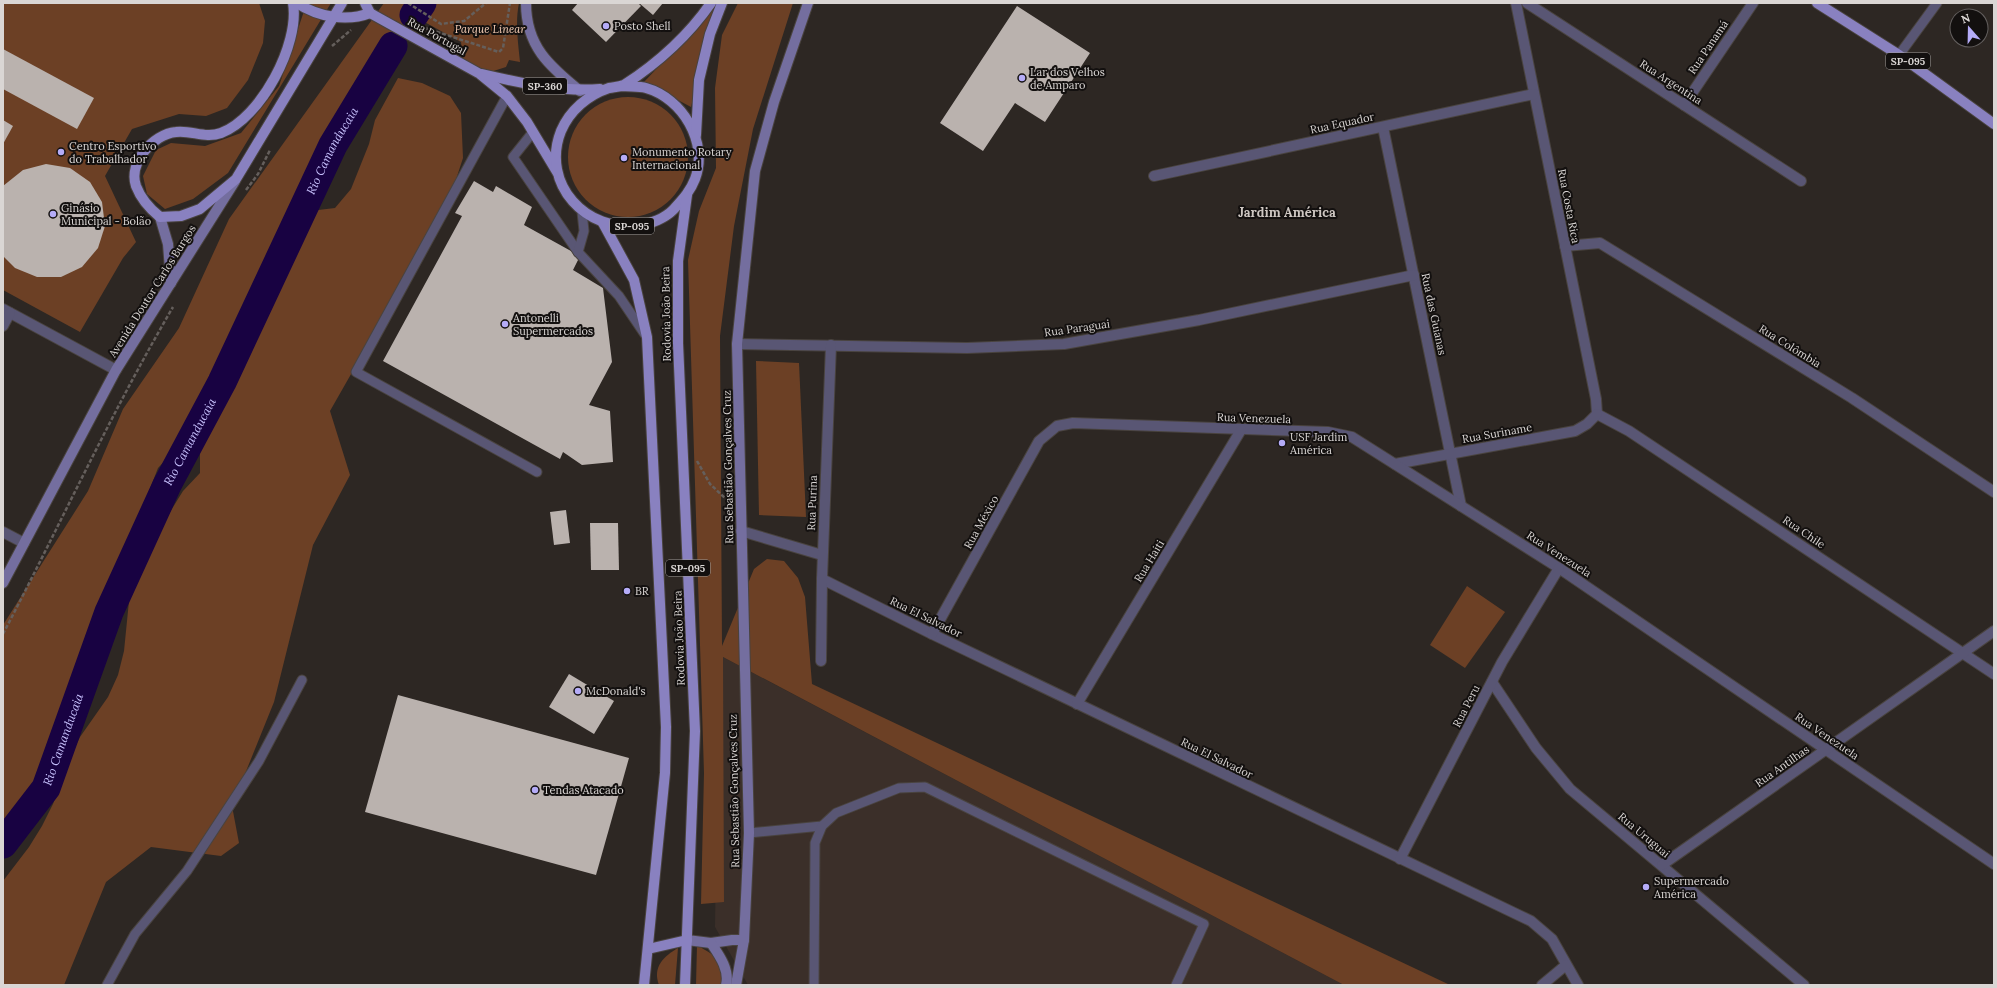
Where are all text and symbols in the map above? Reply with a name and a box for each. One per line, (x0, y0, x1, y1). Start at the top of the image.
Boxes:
north arrow (1949, 8, 1989, 48)
text: N (1959, 10, 1972, 27)
street label: Rua Portugal (405, 14, 469, 58)
street label: Rua Panamá (1685, 17, 1731, 77)
place label: Posto Shell (614, 19, 670, 33)
marker: Posto Shell (601, 21, 611, 31)
park label: Parque Linear (455, 22, 526, 36)
road number: SP-095 (1886, 53, 1930, 69)
street label: Rua Argentina (1637, 57, 1705, 108)
place label: Lar dos Velhos de Amparo (1030, 65, 1105, 92)
marker: Lar dos Velhos de Amparo (1017, 73, 1027, 83)
road number: SP-360 (523, 78, 567, 94)
water label: Rio Camanducaia (303, 104, 361, 197)
street label: Rua Equador (1309, 109, 1376, 137)
place label: Centro Esportivo do Trabalhador (69, 139, 157, 166)
place label: Monumento Rotary Internacional (632, 145, 732, 172)
marker: Centro Esportivo do Trabalhador (56, 147, 66, 157)
marker: Monumento Rotary Internacional (619, 153, 629, 163)
street label: Rua Costa Rica (1555, 168, 1583, 245)
place label: Ginásio Municipal - Bolão (61, 201, 151, 228)
district label: Jardim América (1238, 204, 1336, 221)
marker: Ginásio Municipal - Bolão (48, 209, 58, 219)
road number: SP-095 (610, 218, 654, 234)
street label: Avenida Doutor Carlos Burgos (105, 222, 199, 361)
street label: Rodovia João Beira (658, 266, 674, 362)
street label: Rua das Guianas (1418, 272, 1450, 356)
place label: Antonelli Supermercados (512, 311, 593, 338)
street label: Rua Paraguai (1043, 316, 1111, 340)
marker: Antonelli Supermercados (500, 319, 510, 329)
street label: Rua Colômbia (1756, 321, 1824, 371)
street label: Rua Sebastião Gonçalves Cruz (720, 390, 736, 544)
water label: Rio Camanducaia (160, 395, 219, 488)
street label: Rua Venezuela (1217, 410, 1292, 426)
street label: Rua Suriname (1461, 420, 1533, 446)
place label: USF Jardim América (1289, 430, 1347, 457)
marker: USF Jardim América (1277, 438, 1287, 448)
street label: Rua Purina (804, 475, 820, 531)
street label: Rua México (961, 493, 1001, 551)
street label: Rua Chile (1780, 513, 1828, 551)
street label: Rua Venezuela (1524, 528, 1594, 580)
street label: Rua Haiti (1131, 537, 1167, 585)
road number: SP-095 (666, 560, 710, 576)
place label: BR (635, 584, 649, 598)
marker: BR (622, 586, 632, 596)
street label: Rodovia João Beira (670, 590, 688, 686)
street label: Rua El Salvador (888, 593, 965, 641)
street label: Rua Peru (1449, 682, 1483, 730)
place label: McDonald's (586, 684, 646, 698)
marker: McDonald's (573, 686, 583, 696)
water label: Rio Camanducaia (40, 691, 86, 787)
street label: Rua Venezuela (1792, 709, 1862, 763)
street label: Rua Sebastião Gonçalves Cruz (726, 714, 742, 868)
street label: Rua El Salvador (1179, 734, 1256, 782)
street label: Rua Antilhas (1752, 742, 1812, 790)
place label: Tendas Atacado (543, 783, 624, 797)
marker: Tendas Atacado (530, 785, 540, 795)
street label: Rua Uruguai (1615, 809, 1673, 861)
place label: Supermercado América (1653, 874, 1729, 901)
marker: Supermercado América (1641, 882, 1651, 892)

